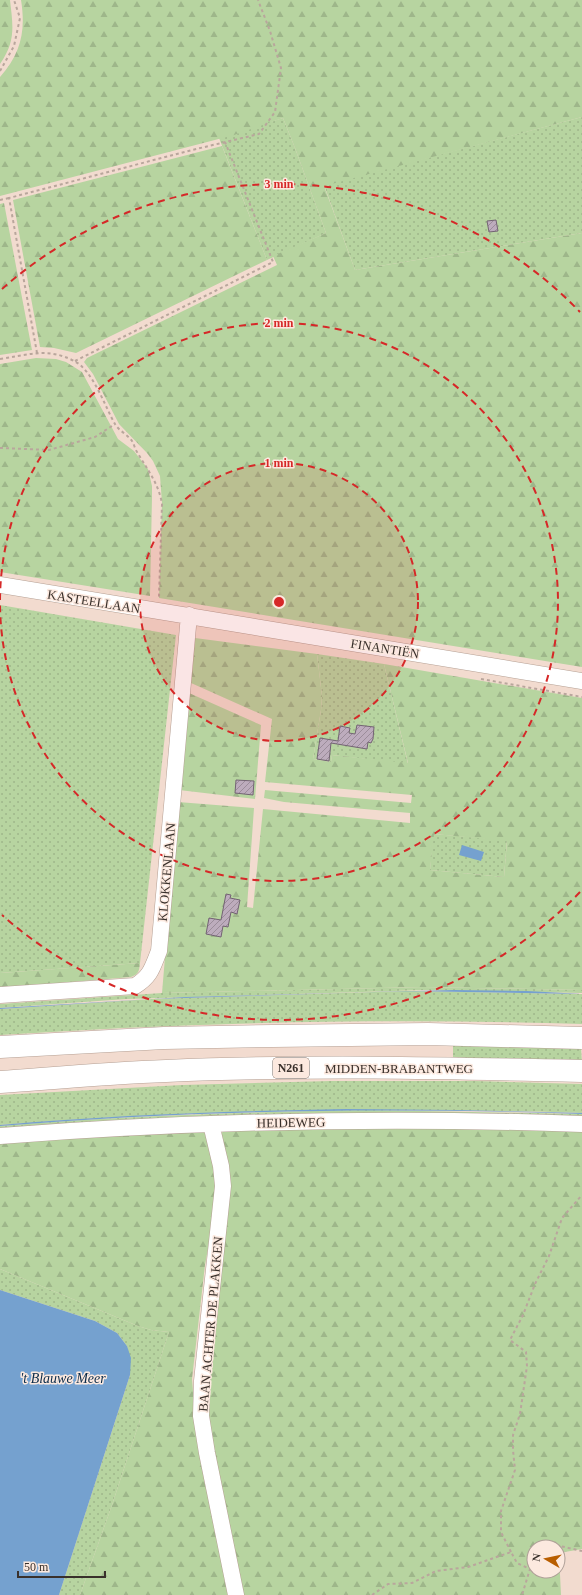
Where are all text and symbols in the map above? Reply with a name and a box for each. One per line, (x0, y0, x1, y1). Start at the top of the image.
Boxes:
text: 3 min (264, 177, 294, 191)
text: 2 min (264, 316, 294, 330)
text: 1 min (264, 456, 294, 470)
street label: KASTEELLAAN (46, 587, 142, 616)
centre of rings (272, 595, 286, 609)
street label: FINANTIËN (350, 636, 421, 661)
street label: KLOKKENLAAN (155, 822, 178, 922)
road number: N261 (273, 1058, 309, 1078)
street label: MIDDEN-BRABANTWEG (325, 1061, 473, 1076)
street label: HEIDEWEG (257, 1114, 325, 1131)
street label: BAAN ACHTER DE PLAKKEN (195, 1235, 226, 1412)
water label: 't Blauwe Meer (20, 1371, 106, 1386)
north arrow (526, 1539, 566, 1579)
scale bar (18, 1553, 105, 1579)
text: N (530, 1553, 543, 1562)
text: 50 m (24, 1560, 49, 1574)

